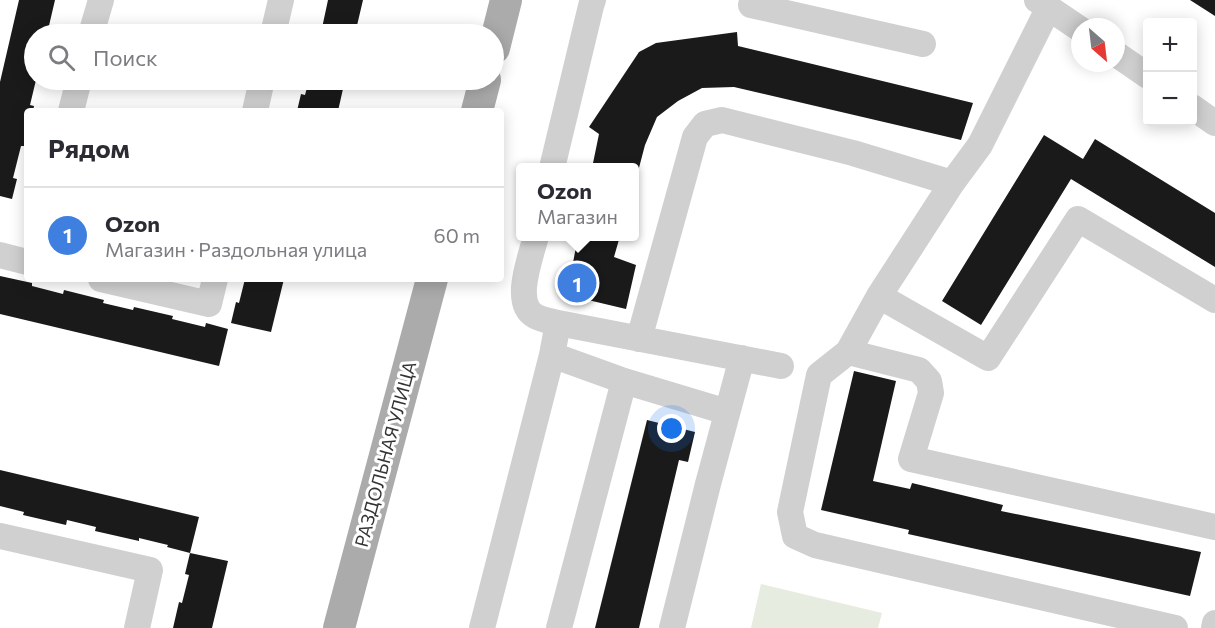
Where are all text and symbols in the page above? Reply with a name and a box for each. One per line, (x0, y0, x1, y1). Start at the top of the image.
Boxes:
north arrow (1071, 18, 1125, 72)
map controls (1143, 18, 1197, 126)
button: + (1143, 18, 1197, 72)
search box (24, 24, 504, 90)
icon: search (45, 41, 78, 74)
text: Поиск (93, 44, 158, 71)
button: − (1143, 72, 1197, 126)
text: Рядом (48, 132, 130, 163)
popup (516, 163, 639, 241)
text: Ozon (537, 177, 592, 204)
text: Магазин (537, 204, 618, 228)
text: Ozon (105, 210, 160, 237)
text: 1 (63, 223, 72, 247)
text: 60 m (434, 223, 480, 247)
text: Магазин · Раздольная улица (105, 237, 367, 261)
pin: 1 (558, 260, 596, 306)
street label: РАЗДОЛЬНАЯ УЛИЦА (350, 359, 420, 549)
your location (657, 414, 686, 443)

